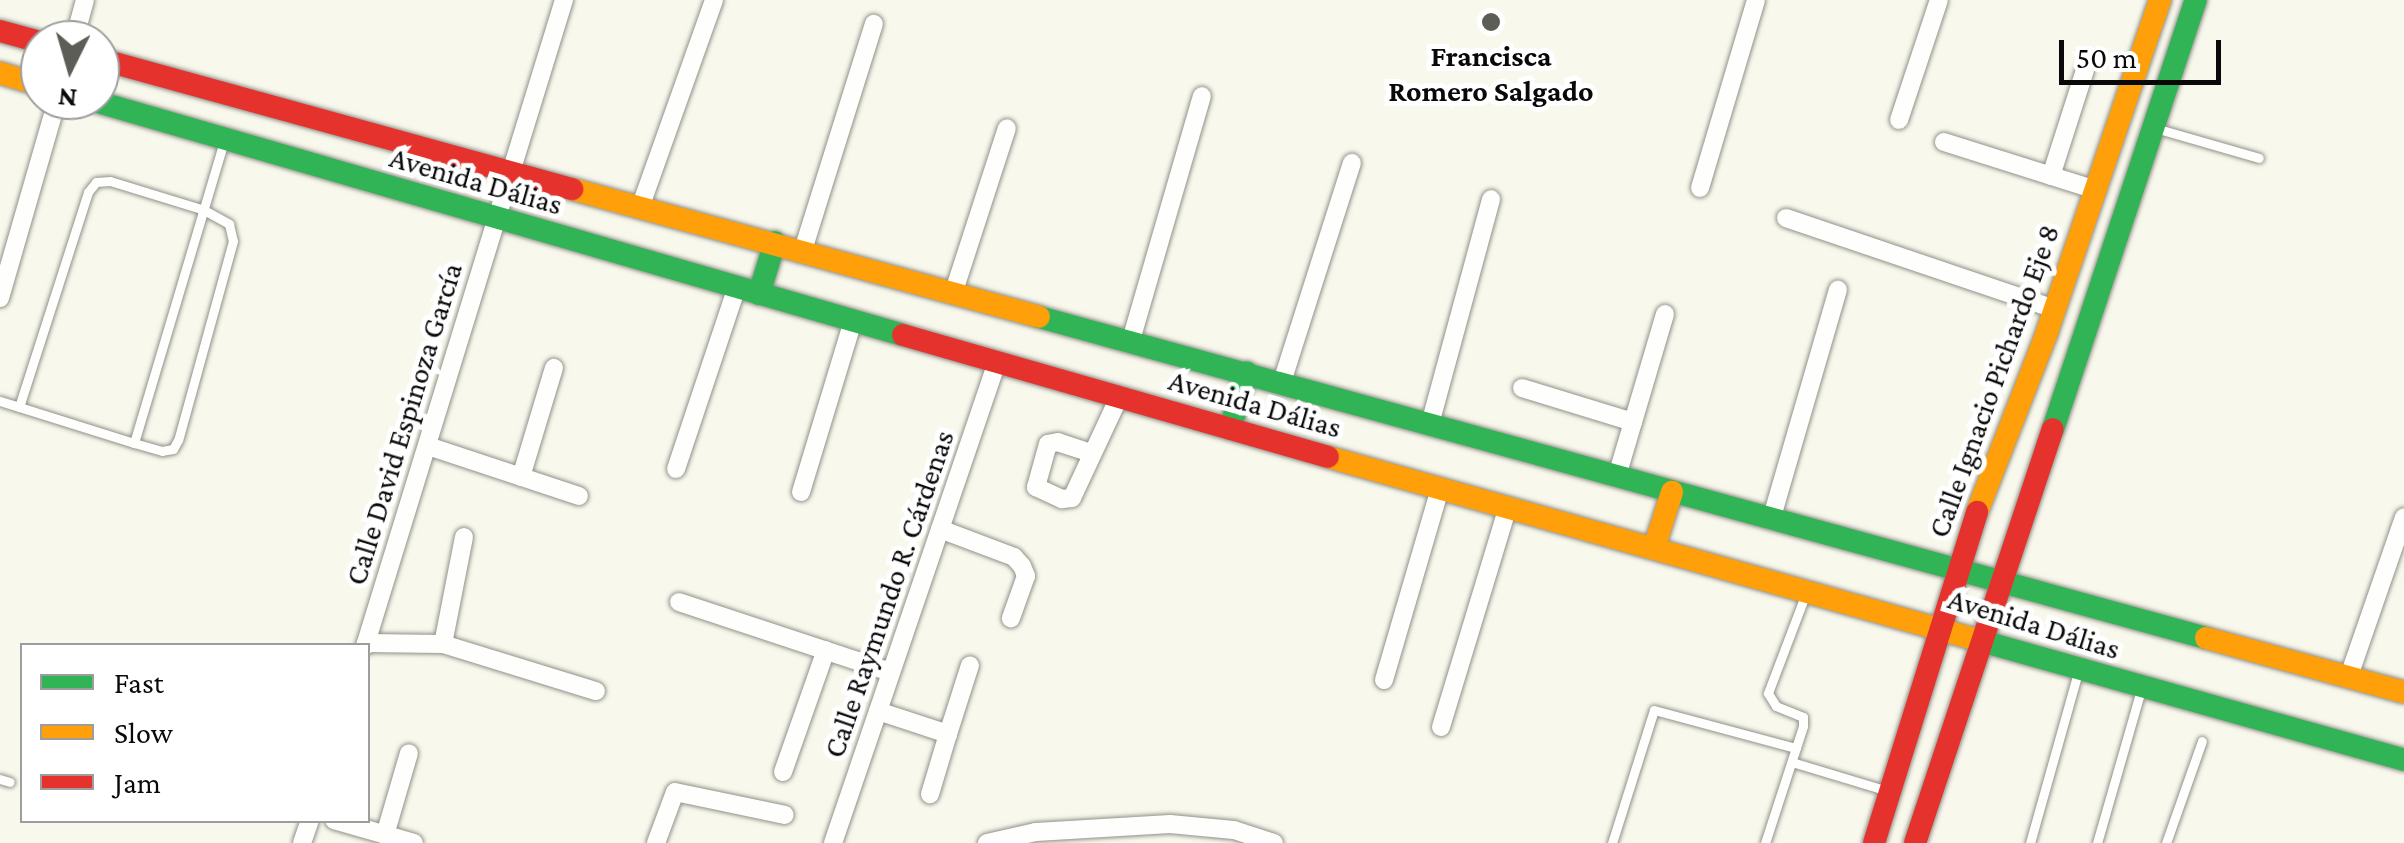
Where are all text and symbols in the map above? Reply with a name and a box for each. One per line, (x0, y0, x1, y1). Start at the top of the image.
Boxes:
marker: Francisca Romero Salgado (1480, 11, 1502, 33)
north arrow (20, 20, 120, 120)
scale bar (2064, 20, 2226, 82)
place label: Francisca Romero Salgado (1388, 38, 1594, 108)
text: 50 m (2076, 41, 2137, 74)
text: N (57, 82, 78, 115)
street label: Avenida Dálias (386, 139, 566, 223)
street label: Calle Ignacio Pichardo Eje 8 (1921, 220, 2067, 542)
street label: Calle David Espinoza García (338, 259, 470, 589)
street label: Avenida Dálias (1165, 362, 1345, 446)
street label: Calle Raymundo R. Cárdenas (816, 426, 962, 762)
street label: Avenida Dálias (1944, 581, 2124, 667)
legend (20, 643, 370, 823)
text: Fast (114, 666, 164, 699)
text: Slow (114, 716, 173, 749)
text: Jam (114, 766, 161, 799)

